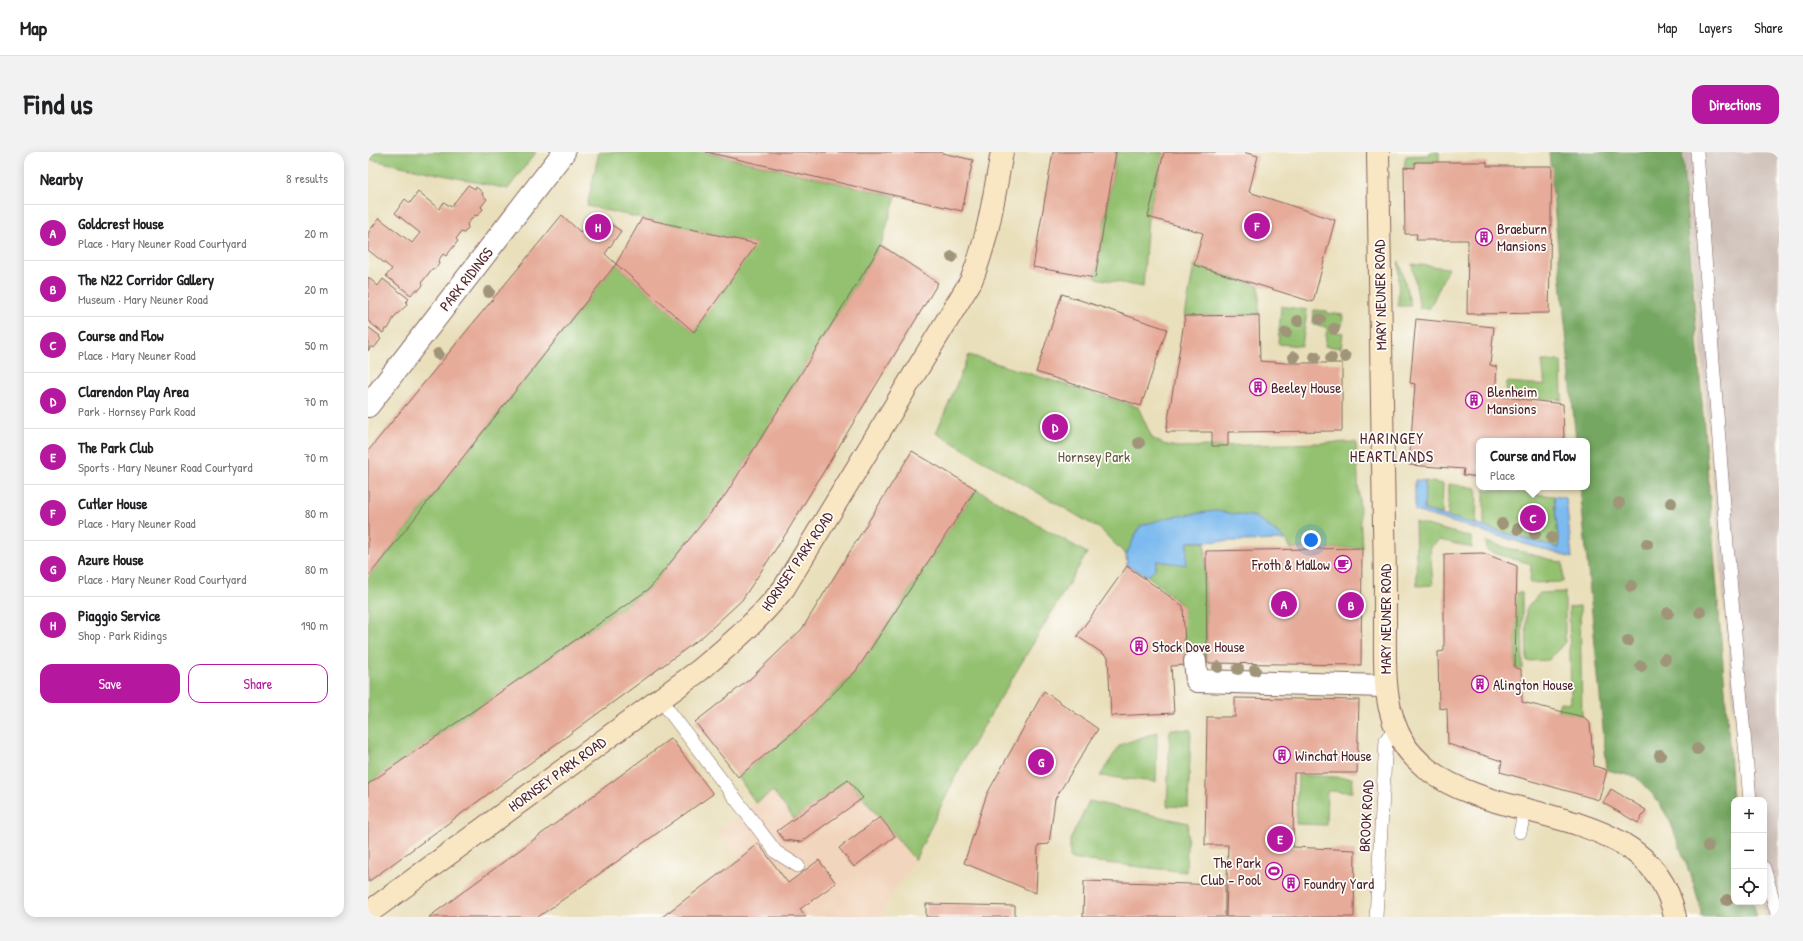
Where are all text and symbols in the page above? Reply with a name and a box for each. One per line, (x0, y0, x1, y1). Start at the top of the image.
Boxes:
text: Map (20, 15, 47, 41)
text: Map (1657, 18, 1677, 37)
text: Layers (1699, 18, 1732, 37)
text: Share (1754, 18, 1783, 37)
text: Find us (24, 85, 93, 123)
button: Directions (1692, 85, 1779, 124)
text: Nearby (40, 167, 83, 190)
text: 8 results (286, 169, 328, 187)
pin: F (1244, 211, 1270, 241)
pin: H (585, 212, 611, 242)
text: Goldcrest House (78, 213, 164, 234)
place label: Braeburn Mansions (1497, 218, 1547, 256)
text: A (50, 224, 56, 242)
text: 20 m (304, 224, 328, 242)
building icon: Braeburn Mansions (1474, 227, 1494, 247)
text: Place · Mary Neuner Road Courtyard (78, 234, 246, 252)
street label: MARY NEUNER ROAD (1369, 239, 1391, 350)
street label: PARK RIDINGS (434, 243, 498, 315)
text: The N22 Corridor Gallery (78, 269, 214, 290)
text: B (50, 280, 56, 298)
text: 20 m (304, 280, 328, 298)
text: Museum · Mary Neuner Road (78, 290, 208, 308)
text: Course and Flow (78, 325, 164, 346)
text: C (49, 336, 57, 354)
text: 50 m (305, 336, 328, 354)
text: Place · Mary Neuner Road (78, 346, 196, 364)
building icon: Beeley House (1248, 377, 1268, 397)
place label: Beeley House (1271, 377, 1341, 398)
text: Clarendon Play Area (78, 381, 189, 402)
place label: Blenheim Mansions (1487, 381, 1537, 419)
building icon: Blenheim Mansions (1464, 390, 1484, 410)
text: D (50, 392, 56, 410)
text: 70 m (304, 392, 328, 410)
text: Park · Hornsey Park Road (78, 402, 195, 420)
pin: D (1042, 412, 1068, 442)
district label: HARINGEY HEARTLANDS (1350, 427, 1434, 467)
text: The Park Club (78, 437, 154, 458)
popup (1476, 438, 1590, 490)
text: Course and Flow (1490, 445, 1576, 466)
park label: Hornsey Park (1058, 446, 1130, 467)
text: E (50, 448, 56, 466)
text: 70 m (304, 448, 328, 466)
text: Sports · Mary Neuner Road Courtyard (78, 458, 253, 476)
text: Place (1490, 466, 1515, 484)
text: Cutler House (78, 493, 147, 514)
pin: C (1520, 503, 1546, 533)
text: F (51, 504, 55, 522)
text: 80 m (305, 504, 328, 522)
street label: HORNSEY PARK ROAD (756, 506, 839, 615)
text: Place · Mary Neuner Road (78, 514, 196, 532)
your location (1301, 530, 1321, 550)
text: Azure House (78, 549, 144, 570)
place label: Froth & Mallow (1251, 554, 1330, 575)
cafe icon: Froth & Mallow (1333, 554, 1353, 574)
text: G (50, 560, 56, 578)
text: 80 m (305, 560, 328, 578)
street label: MARY NEUNER ROAD (1375, 563, 1396, 674)
text: Place · Mary Neuner Road Courtyard (78, 570, 246, 588)
pin: A (1271, 589, 1297, 619)
pin: B (1338, 590, 1364, 620)
text: Piaggio Service (78, 605, 160, 626)
text: H (50, 616, 56, 634)
text: 190 m (301, 616, 328, 634)
text: Shop · Park Ridings (78, 626, 167, 644)
building icon: Stock Dove House (1129, 636, 1149, 656)
place label: Stock Dove House (1152, 636, 1245, 657)
button: Save (40, 664, 180, 703)
button: Share (188, 664, 328, 703)
building icon: Alington House (1470, 674, 1490, 694)
place label: Alington House (1493, 674, 1573, 695)
street label: HORNSEY PARK ROAD (504, 731, 611, 817)
building icon: Winchat House (1272, 745, 1292, 765)
place label: Winchat House (1295, 745, 1372, 766)
pin: G (1028, 747, 1054, 777)
street label: BROOK ROAD (1354, 779, 1378, 853)
map controls (1731, 797, 1767, 905)
button: + (1731, 797, 1767, 833)
pin: E (1267, 824, 1293, 854)
button: − (1731, 833, 1767, 869)
place label: The Park Club - Pool (1200, 852, 1261, 890)
sports icon: The Park Club - Pool (1264, 861, 1284, 881)
button: locate (1731, 869, 1767, 905)
building icon: Foundry Yard (1281, 873, 1301, 893)
place label: Foundry Yard (1303, 873, 1374, 894)

